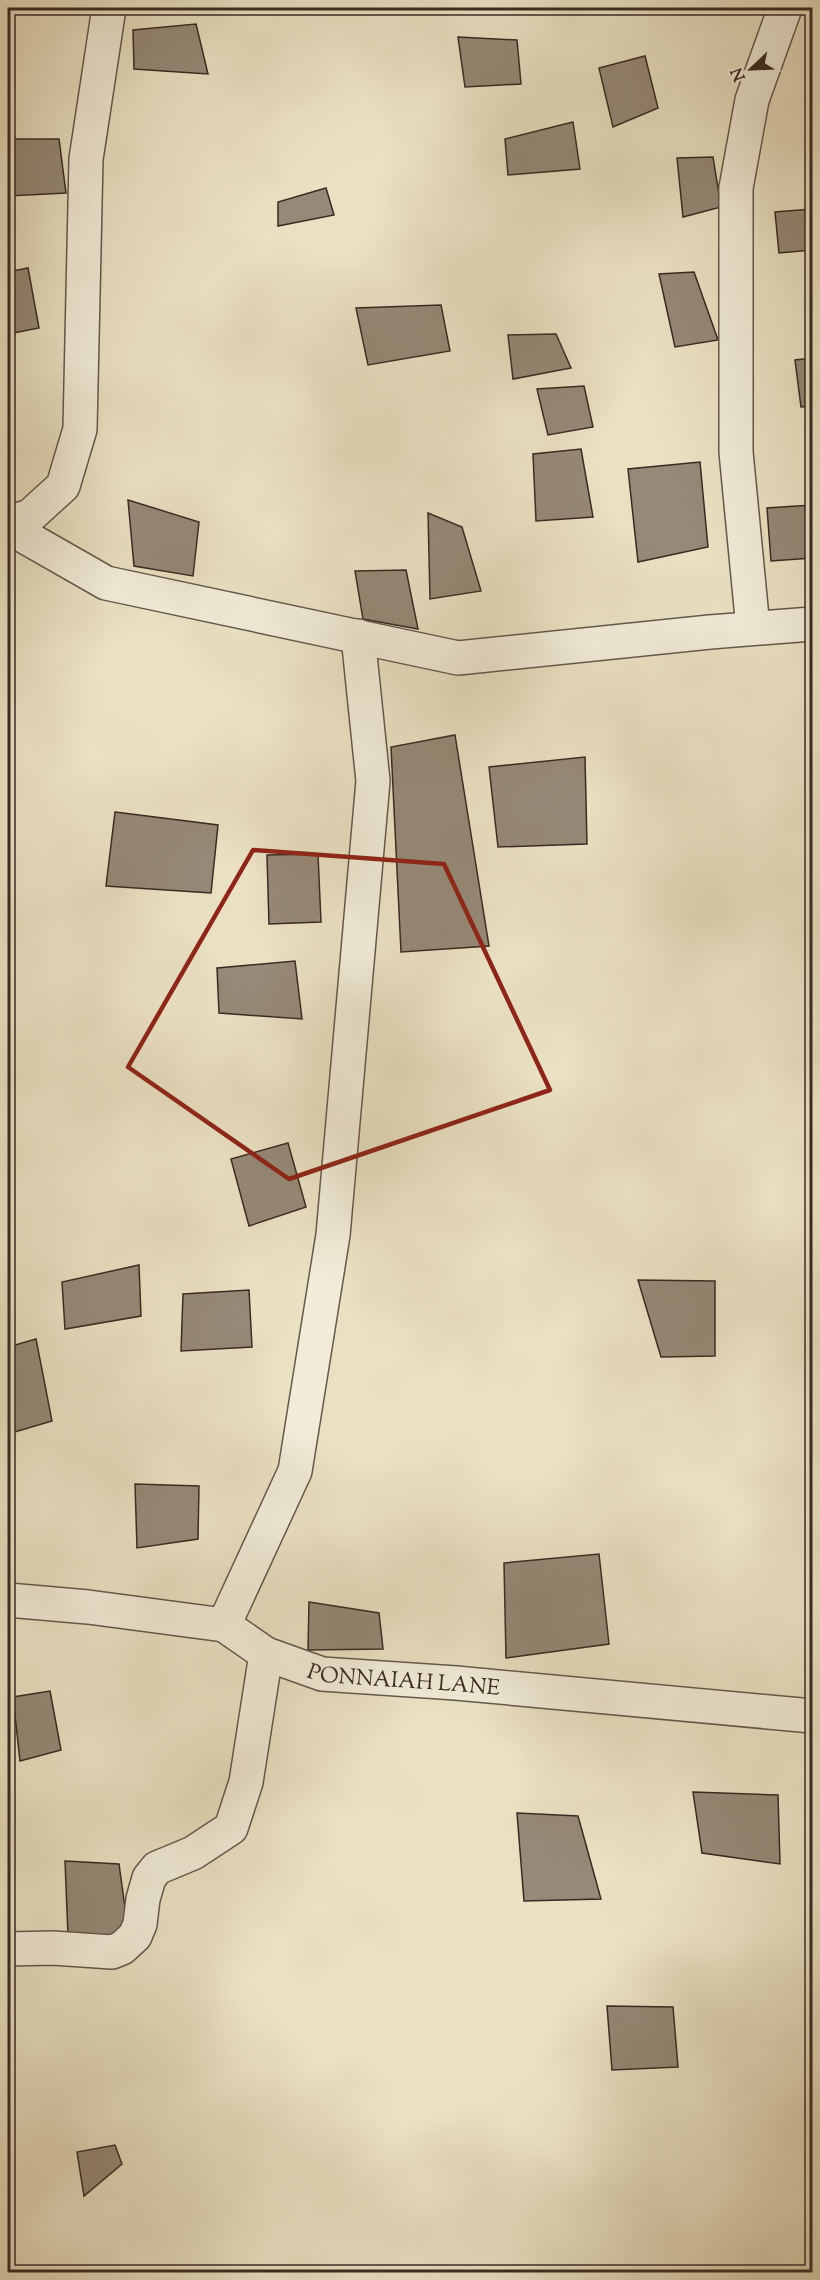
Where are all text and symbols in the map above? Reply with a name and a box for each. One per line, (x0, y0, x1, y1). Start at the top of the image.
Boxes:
north arrow (721, 39, 781, 99)
text: N (726, 63, 753, 84)
street label: PONNAIAH LANE (302, 1657, 501, 1706)

